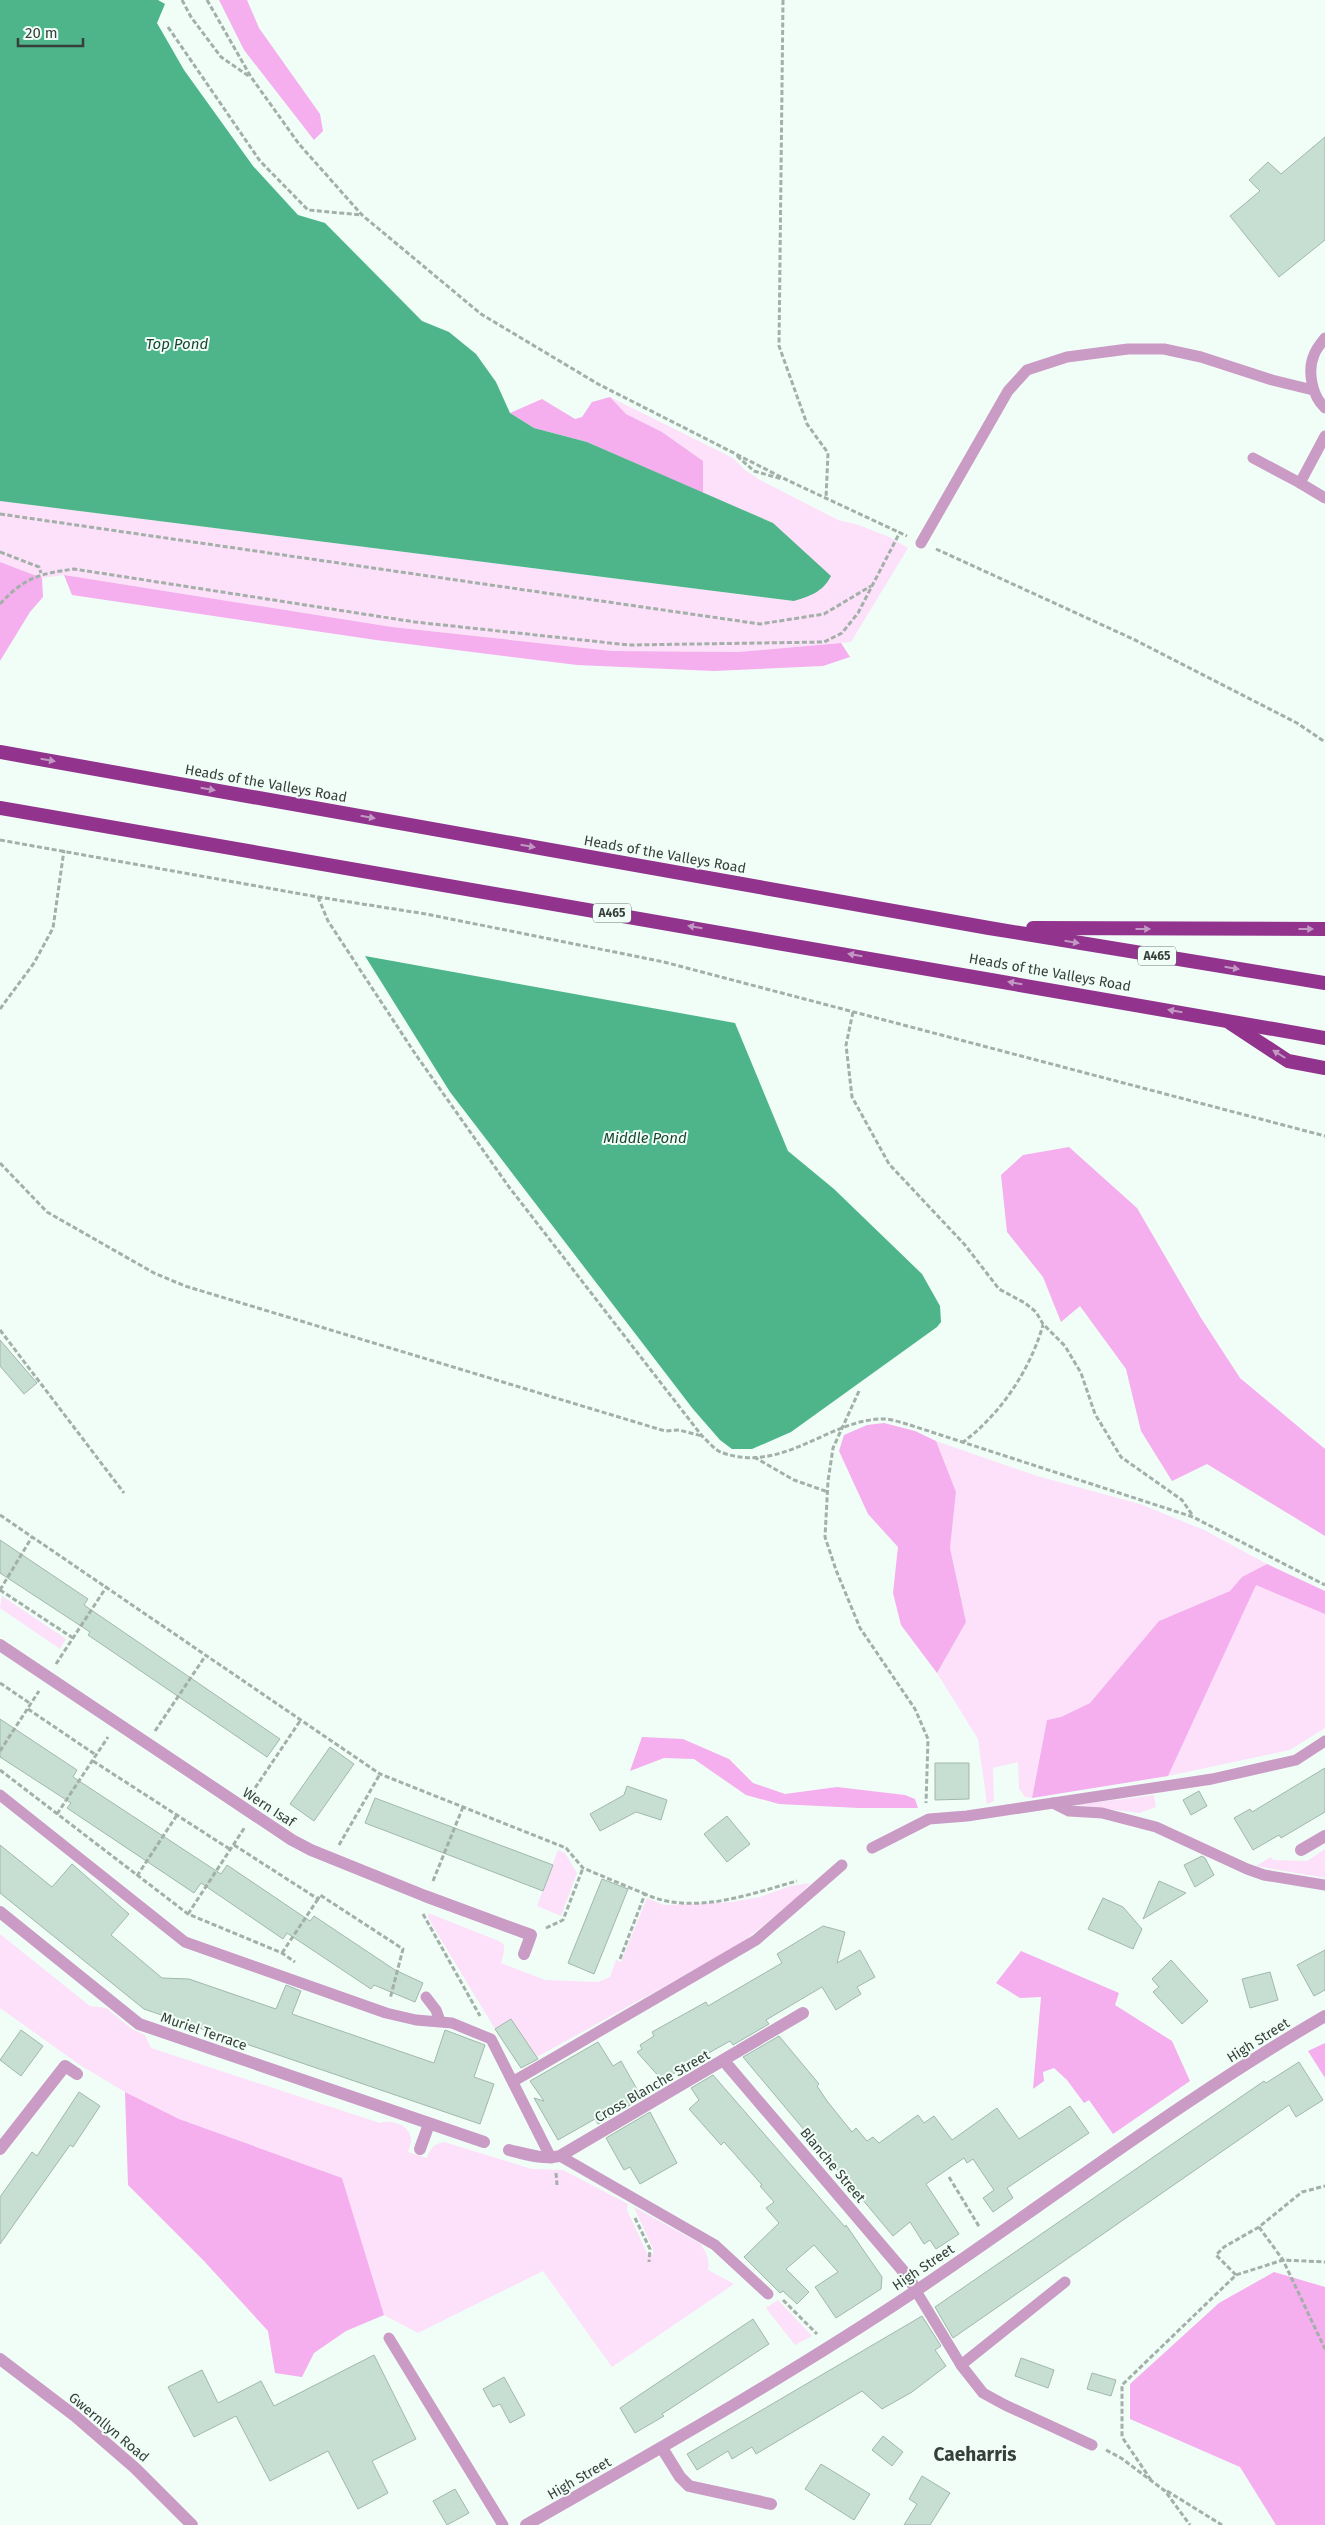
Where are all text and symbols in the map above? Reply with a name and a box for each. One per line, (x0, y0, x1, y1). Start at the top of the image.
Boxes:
scale bar (18, 15, 82, 47)
text: 20 m (25, 24, 58, 42)
water label: Top Pond (146, 335, 208, 353)
one-way arrow (40, 757, 56, 765)
street label: Heads of the Valleys Road (184, 761, 348, 806)
one-way arrow (200, 785, 216, 793)
one-way arrow (360, 814, 376, 822)
street label: Heads of the Valleys Road (583, 832, 747, 877)
one-way arrow (520, 842, 536, 850)
road number: A465 (593, 904, 631, 922)
one-way arrow (686, 923, 702, 931)
one-way arrow (1135, 925, 1151, 933)
one-way arrow (1298, 925, 1314, 933)
one-way arrow (1064, 938, 1080, 946)
road number: A465 (1138, 946, 1176, 966)
street label: Heads of the Valleys Road (968, 950, 1132, 995)
one-way arrow (846, 951, 862, 959)
one-way arrow (1225, 964, 1241, 972)
one-way arrow (1006, 978, 1022, 986)
one-way arrow (1166, 1006, 1182, 1014)
one-way arrow (1272, 1050, 1285, 1059)
water label: Middle Pond (603, 1129, 687, 1147)
street label: Wern Isaf (239, 1784, 299, 1831)
street label: Muriel Terrace (159, 2009, 249, 2054)
street label: High Street (1224, 2014, 1294, 2066)
street label: Cross Blanche Street (592, 2046, 714, 2126)
street label: Blanche Street (796, 2124, 869, 2207)
street label: High Street (889, 2240, 958, 2294)
street label: Gwernllyn Road (65, 2389, 152, 2466)
district label: Caeharris (934, 2443, 1016, 2466)
street label: High Street (544, 2453, 615, 2503)

